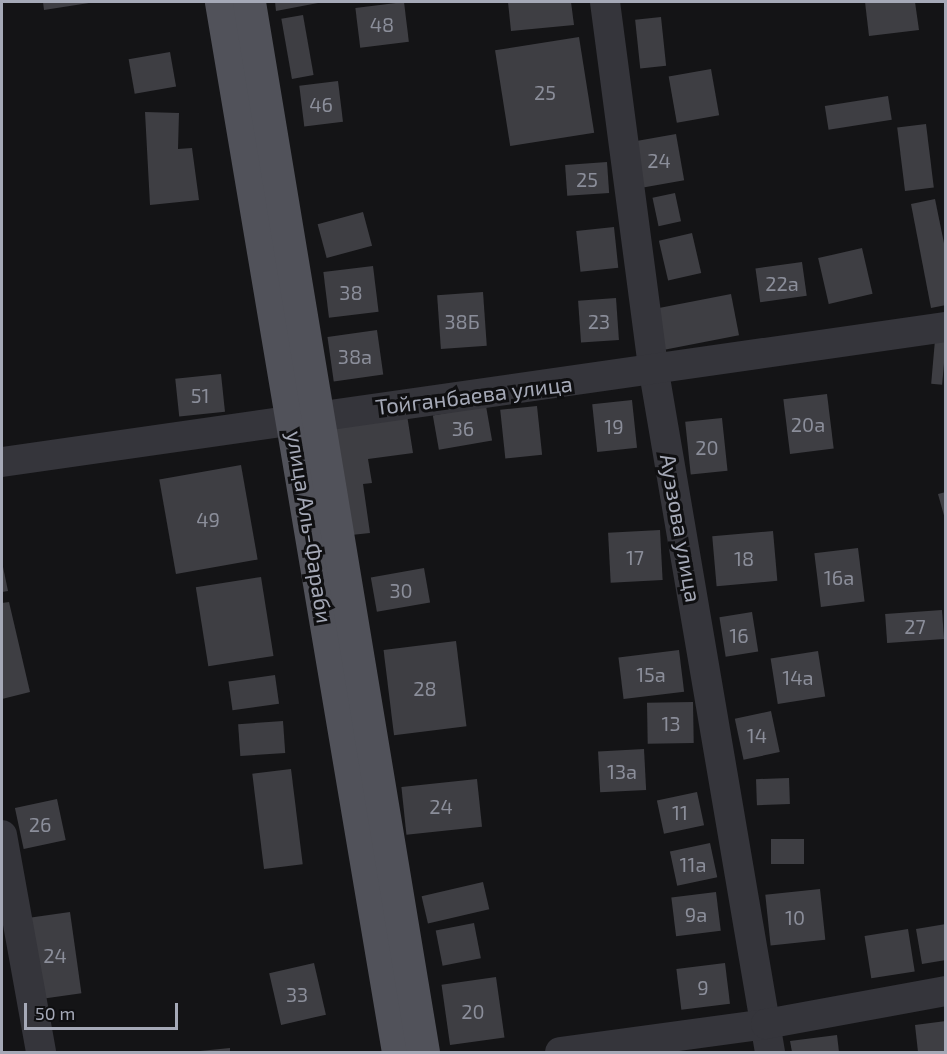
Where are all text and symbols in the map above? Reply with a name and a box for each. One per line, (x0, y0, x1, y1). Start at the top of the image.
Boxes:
house number: 48 (370, 12, 394, 36)
house number: 25 (534, 80, 556, 104)
house number: 46 (309, 92, 333, 116)
house number: 24 (647, 148, 671, 172)
house number: 25 (576, 167, 598, 191)
house number: 22а (765, 271, 799, 295)
house number: 38 (339, 280, 363, 304)
house number: 38Б (444, 309, 480, 333)
house number: 23 (588, 309, 610, 333)
house number: 38а (338, 344, 372, 368)
street label: Тойганбаева улица (374, 370, 574, 420)
house number: 51 (191, 383, 209, 407)
house number: 20а (791, 412, 825, 436)
house number: 19 (604, 414, 624, 438)
house number: 36 (452, 416, 474, 440)
street label: улица Аль-Фараби (282, 429, 338, 625)
house number: 20 (695, 435, 719, 459)
street label: Ауэзова улица (655, 452, 707, 604)
house number: 49 (196, 507, 220, 531)
house number: 17 (626, 545, 644, 569)
house number: 18 (734, 546, 754, 570)
house number: 16а (824, 565, 854, 589)
house number: 30 (389, 578, 413, 602)
house number: 27 (904, 614, 926, 638)
house number: 16 (729, 623, 749, 647)
house number: 15а (636, 662, 666, 686)
house number: 14а (782, 665, 814, 689)
house number: 28 (413, 676, 437, 700)
house number: 13 (661, 711, 681, 735)
house number: 14 (747, 723, 767, 747)
house number: 13а (607, 759, 637, 783)
house number: 24 (429, 794, 453, 818)
house number: 11 (672, 800, 688, 824)
house number: 26 (29, 812, 51, 836)
house number: 11а (680, 852, 706, 876)
house number: 9а (685, 902, 707, 926)
house number: 10 (785, 905, 805, 929)
house number: 24 (43, 943, 67, 967)
house number: 9 (697, 975, 709, 999)
house number: 33 (286, 982, 308, 1006)
scale bar (27, 991, 182, 1029)
house number: 20 (461, 999, 485, 1023)
text: 50 m (35, 1002, 75, 1024)

